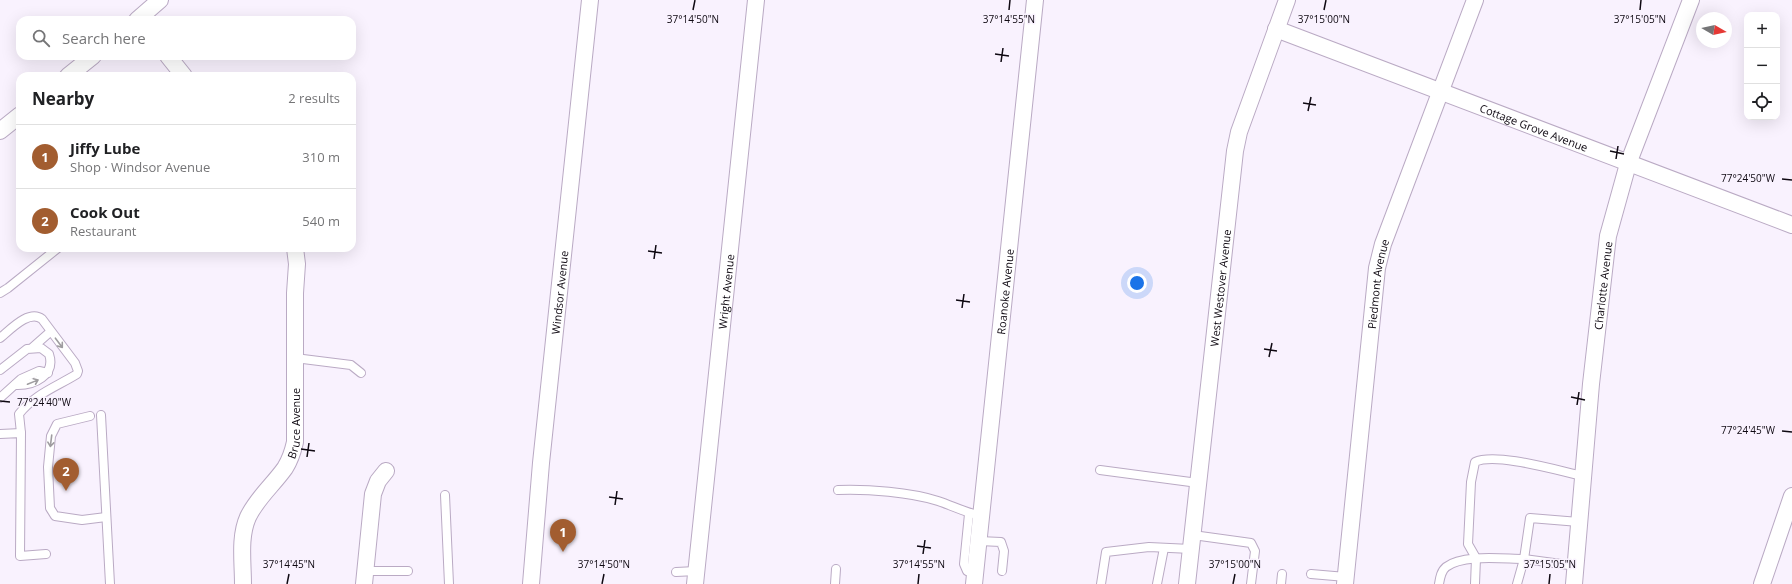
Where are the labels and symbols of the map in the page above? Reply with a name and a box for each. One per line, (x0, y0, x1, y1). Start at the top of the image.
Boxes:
text: 37°14'50"N (667, 12, 719, 26)
text: 37°14'55"N (983, 12, 1035, 26)
text: 37°15'00"N (1298, 12, 1350, 26)
text: 37°15'05"N (1614, 12, 1666, 26)
north arrow (1696, 12, 1732, 48)
street label: Cottage Grove Avenue (1478, 100, 1590, 154)
text: 77°24'50"W (1721, 171, 1776, 185)
street label: West Westover Avenue (1206, 228, 1234, 347)
street label: Piedmont Avenue (1363, 237, 1392, 330)
street label: Charlotte Avenue (1590, 240, 1615, 330)
street label: Roanoke Avenue (993, 248, 1016, 335)
street label: Windsor Avenue (547, 250, 571, 335)
street label: Wright Avenue (714, 253, 737, 330)
your location (1127, 273, 1147, 293)
one-way arrow (55, 338, 64, 349)
one-way arrow (26, 378, 38, 386)
street label: Bruce Avenue (283, 388, 303, 461)
text: 77°24'40"W (17, 395, 72, 409)
text: 77°24'45"W (1721, 423, 1776, 437)
one-way arrow (47, 434, 55, 447)
pin: 2 (53, 458, 79, 491)
pin: 1 (550, 519, 576, 552)
text: 37°14'45"N (263, 557, 315, 571)
text: 37°14'50"N (578, 557, 630, 571)
text: 37°14'55"N (893, 557, 945, 571)
text: 37°15'00"N (1209, 557, 1261, 571)
text: 37°15'05"N (1524, 557, 1576, 571)

